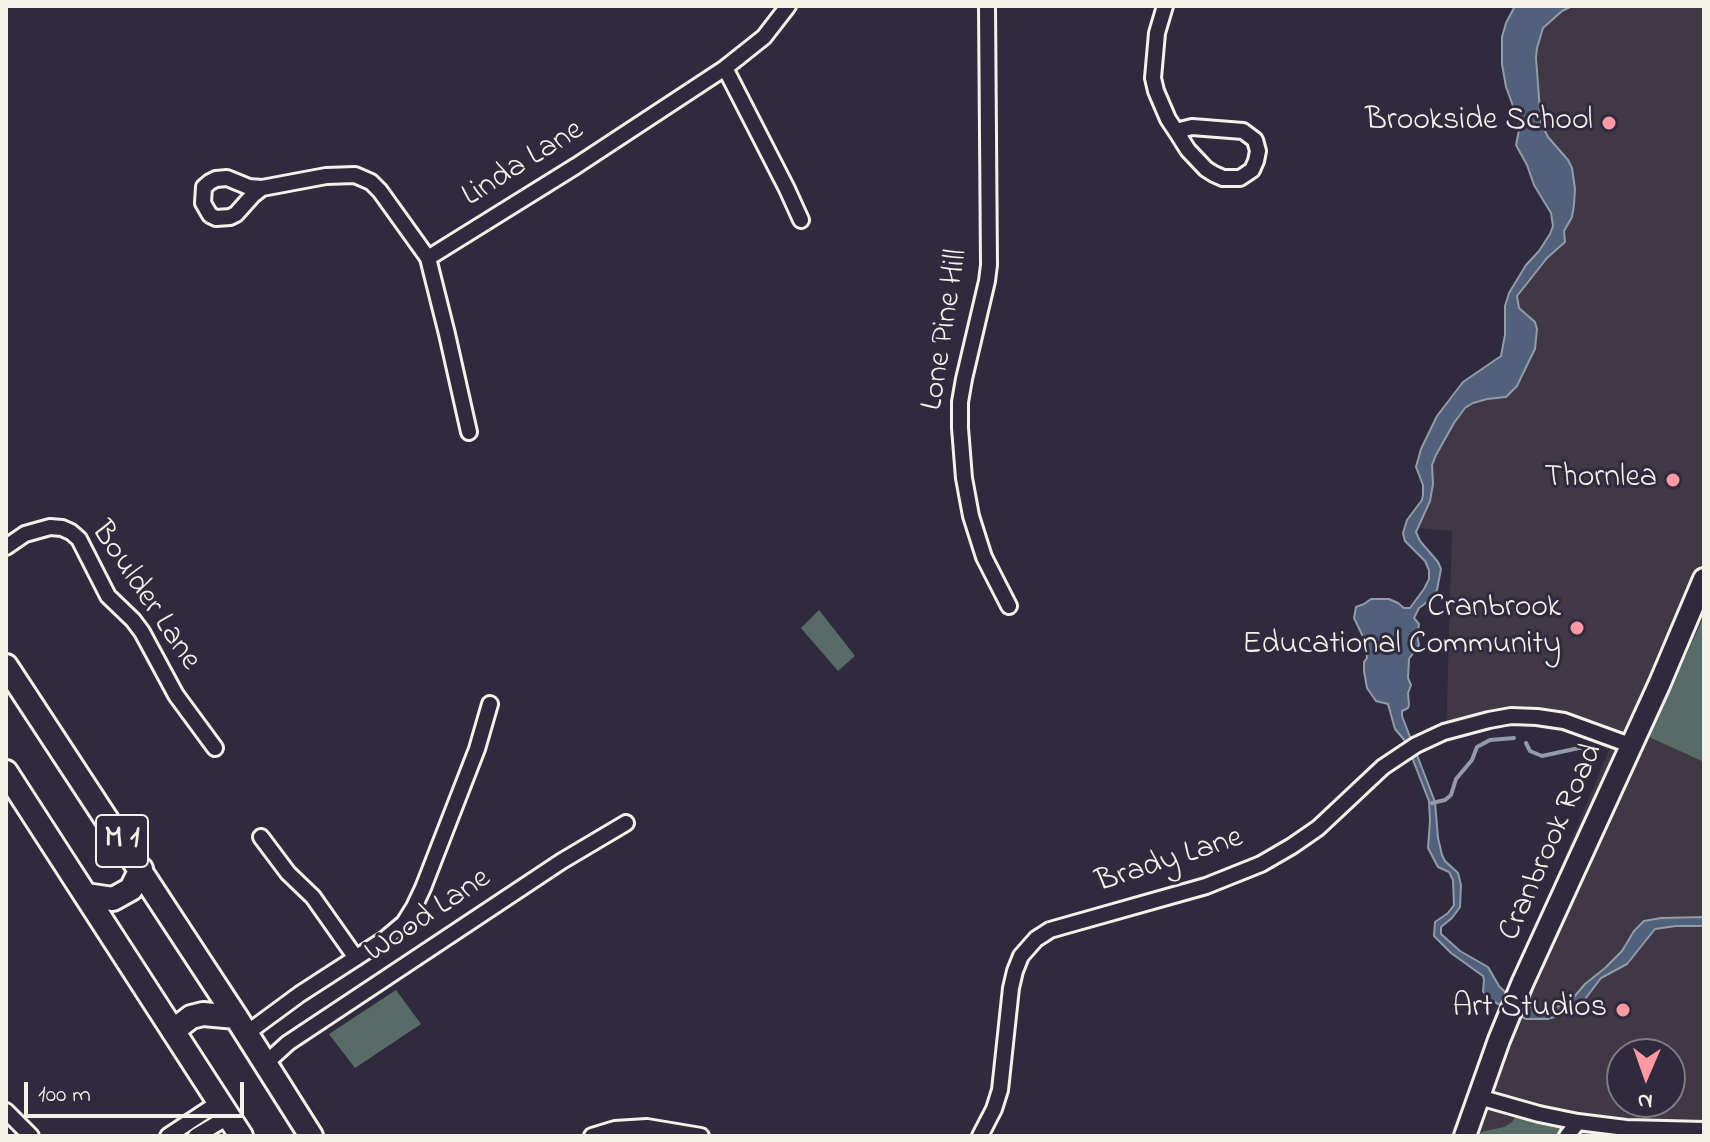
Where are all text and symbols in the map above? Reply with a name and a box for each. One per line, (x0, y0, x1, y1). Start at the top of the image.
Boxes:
place label: Brookside School (1365, 104, 1593, 142)
street label: Linda Lane (456, 113, 592, 217)
marker: Brookside School (1600, 114, 1618, 132)
street label: Lone Pine Hill (915, 247, 979, 413)
place label: Thornlea (1544, 461, 1657, 499)
marker: Thornlea (1664, 471, 1682, 489)
street label: Boulder Lane (80, 515, 208, 679)
place label: Cranbrook Educational Community (1242, 591, 1561, 666)
marker: Cranbrook Educational Community (1568, 619, 1586, 637)
street label: Cranbrook Road (1492, 739, 1614, 947)
road number: M 1 (96, 815, 148, 867)
street label: Brady Lane (1092, 820, 1248, 904)
street label: Wood Lane (359, 861, 499, 973)
place label: Art Studios (1452, 991, 1607, 1029)
marker: Art Studios (1614, 1001, 1632, 1019)
north arrow (1606, 1038, 1686, 1118)
scale bar (28, 1066, 248, 1116)
text: 100 m (38, 1078, 91, 1113)
text: N (1637, 1084, 1653, 1116)

